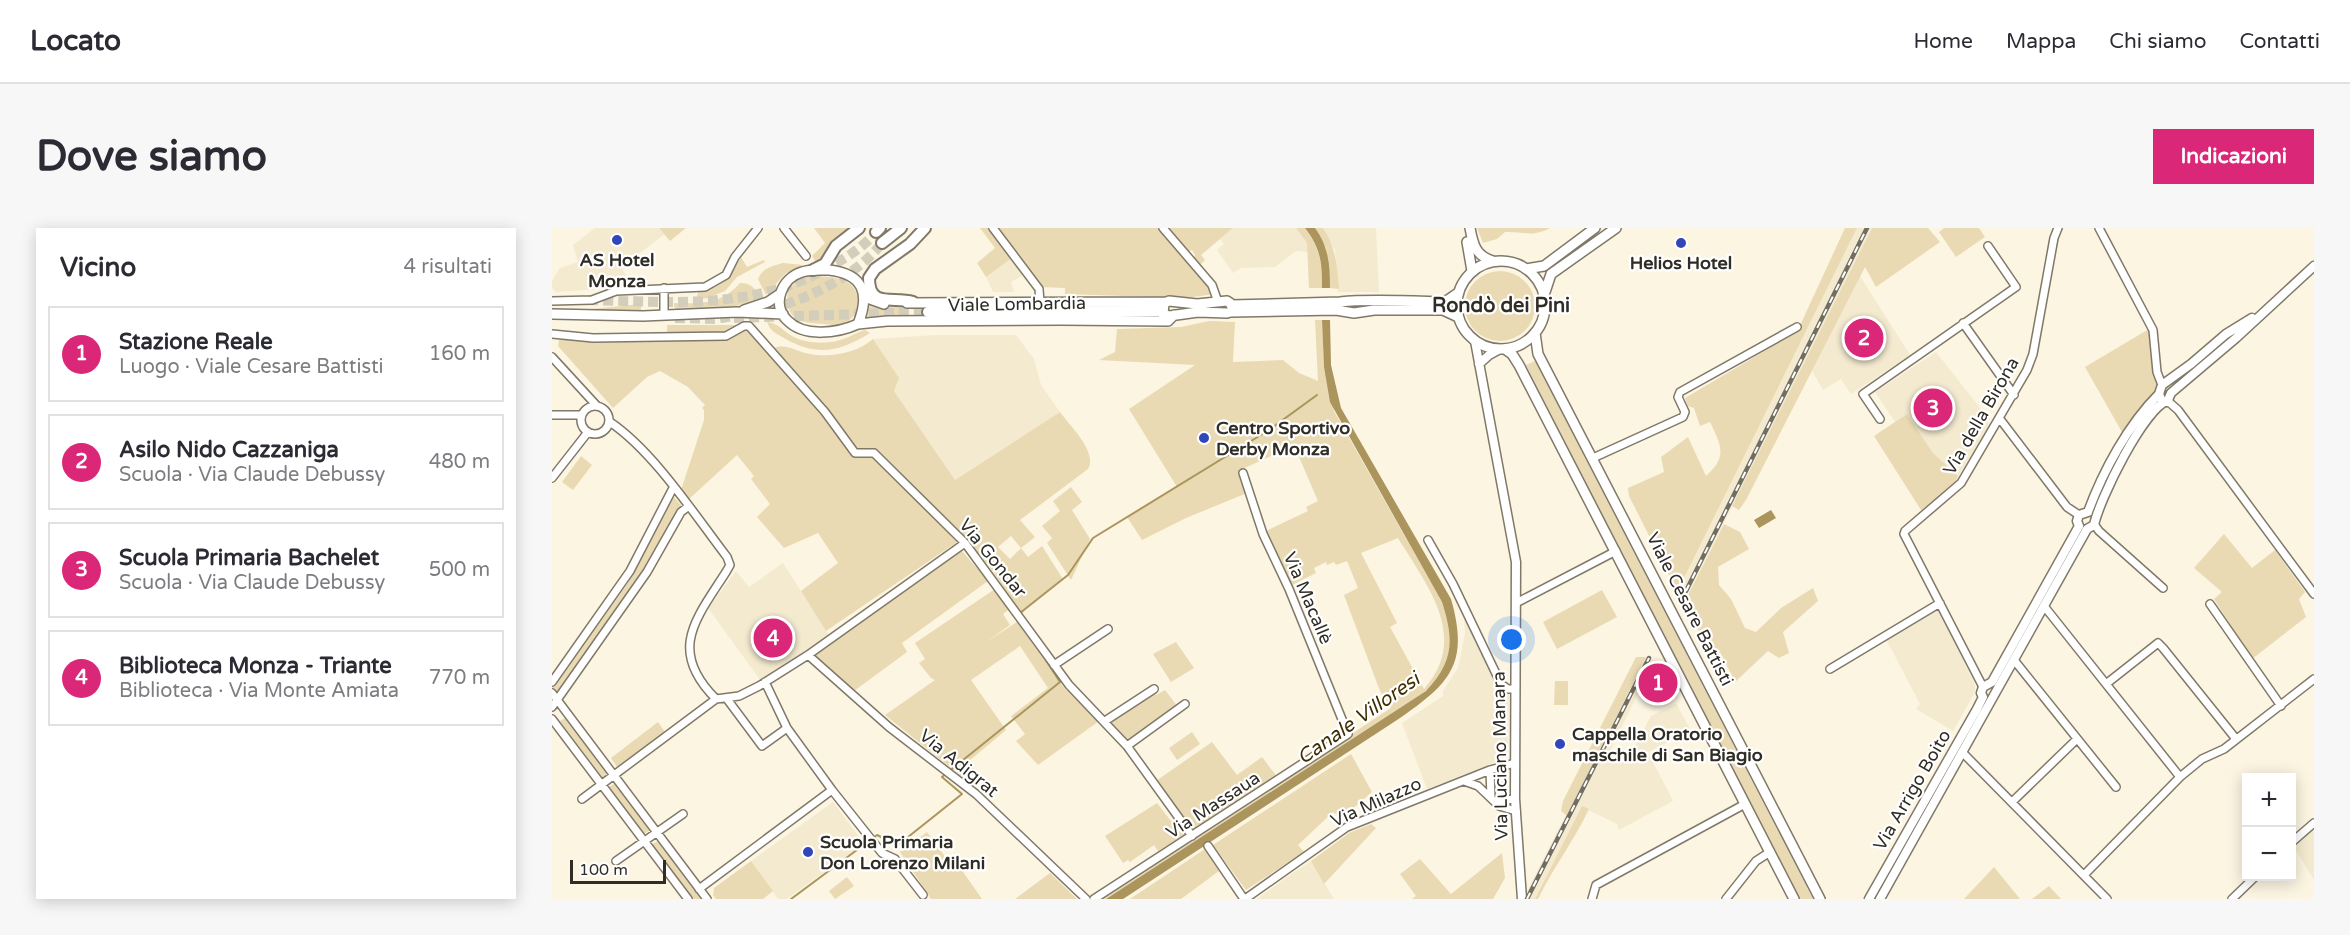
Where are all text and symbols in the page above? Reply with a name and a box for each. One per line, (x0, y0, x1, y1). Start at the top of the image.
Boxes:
text: Locato (30, 24, 121, 58)
text: Home (1913, 29, 1973, 54)
text: Mappa (2006, 29, 2076, 54)
text: Chi siamo (2109, 29, 2207, 54)
text: Contatti (2240, 29, 2320, 54)
button: Indicazioni (2153, 129, 2314, 184)
text: Dove siamo (36, 131, 267, 182)
marker: AS Hotel Monza (610, 233, 624, 247)
marker: Helios Hotel (1674, 236, 1688, 250)
place label: AS Hotel Monza (580, 249, 654, 292)
text: Vicino (60, 252, 136, 283)
place label: Helios Hotel (1630, 252, 1732, 274)
text: 4 risultati (404, 255, 492, 279)
street label: Viale Lombardia (948, 292, 1086, 316)
district label: Rondò dei Pini (1432, 294, 1570, 318)
pin: 2 (1844, 316, 1884, 360)
text: Stazione Reale (119, 329, 273, 355)
text: 1 (75, 342, 88, 366)
text: 160 m (429, 342, 490, 366)
street label: Via della Birona (1938, 353, 2024, 479)
text: Luogo · Viale Cesare Battisti (119, 355, 384, 379)
pin: 3 (1914, 386, 1952, 430)
place label: Centro Sportivo Derby Monza (1216, 417, 1350, 460)
marker: Centro Sportivo Derby Monza (1197, 431, 1211, 445)
text: Asilo Nido Cazzaniga (119, 437, 339, 463)
text: 2 (75, 450, 88, 474)
text: 480 m (429, 450, 490, 474)
text: Scuola · Via Claude Debussy (119, 463, 385, 487)
street label: Via Gondar (954, 514, 1032, 602)
street label: Viale Cesare Battisti (1642, 529, 1738, 689)
text: Scuola Primaria Bachelet (119, 545, 379, 571)
street label: Via Macallè (1279, 549, 1337, 647)
text: 3 (75, 558, 88, 582)
text: 500 m (429, 558, 490, 582)
text: Scuola · Via Claude Debussy (119, 571, 385, 595)
pin: 4 (754, 616, 792, 660)
your location (1497, 625, 1526, 654)
text: Biblioteca Monza - Triante (119, 653, 392, 679)
pin: 1 (1638, 660, 1678, 706)
text: 4 (75, 666, 88, 690)
text: 770 m (429, 666, 490, 690)
water label: Canale Villoresi (1293, 666, 1427, 770)
street label: Via Luciano Manara (1488, 671, 1512, 841)
text: Biblioteca · Via Monte Amiata (119, 679, 399, 703)
place label: Cappella Oratorio maschile di San Biagio (1572, 723, 1763, 766)
street label: Via Adigrat (915, 724, 1003, 802)
street label: Via Arrigo Boito (1869, 726, 1955, 854)
marker: Cappella Oratorio maschile di San Biagio (1553, 737, 1567, 751)
street label: Via Massaua (1162, 767, 1264, 843)
street label: Via Milazzo (1327, 772, 1425, 832)
map controls (2242, 773, 2296, 881)
button: + (2242, 773, 2296, 827)
button: − (2242, 827, 2296, 881)
place label: Scuola Primaria Don Lorenzo Milani (820, 831, 985, 874)
marker: Scuola Primaria Don Lorenzo Milani (801, 845, 815, 859)
scale bar (570, 857, 666, 884)
text: 100 m (579, 860, 628, 880)

